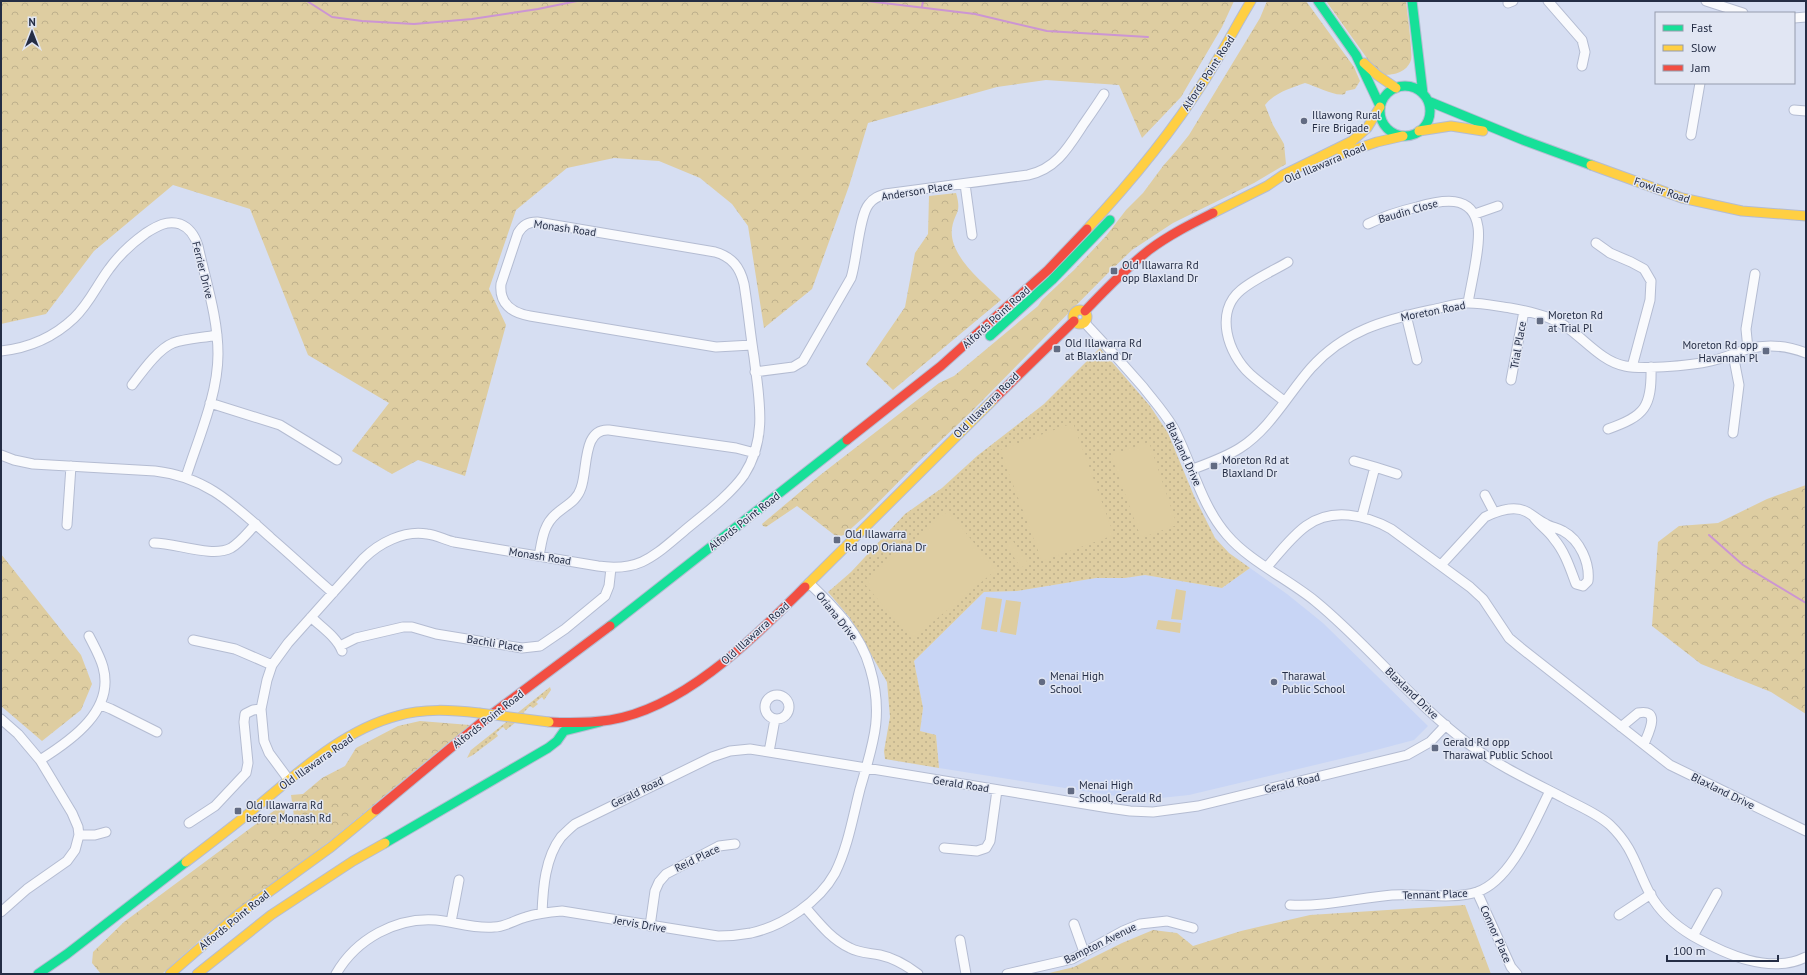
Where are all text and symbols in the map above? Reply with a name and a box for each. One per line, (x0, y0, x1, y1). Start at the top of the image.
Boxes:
north arrow (12, 12, 52, 52)
legend (1655, 12, 1795, 84)
text: N (28, 15, 36, 29)
text: Fast (1691, 20, 1712, 35)
street label: Alfords Point Road (1179, 33, 1238, 113)
text: Slow (1691, 40, 1716, 55)
text: Jam (1690, 60, 1710, 75)
place label: Illawong Rural Fire Brigade (1312, 108, 1381, 135)
marker: Illawong Rural Fire Brigade (1299, 116, 1309, 126)
street label: Old Illawarra Road (1282, 139, 1368, 187)
street label: Fowler Road (1632, 174, 1692, 206)
street label: Anderson Place (880, 178, 954, 204)
street label: Baudin Close (1377, 196, 1440, 226)
street label: Monash Road (533, 217, 597, 239)
street label: Ferrier Drive (189, 240, 217, 301)
place label: Old Illawarra Rd opp Blaxland Dr (1122, 258, 1199, 285)
marker: Old Illawarra Rd opp Blaxland Dr (1109, 266, 1119, 276)
street label: Alfords Point Road (959, 283, 1033, 351)
street label: Moreton Road (1399, 298, 1467, 324)
place label: Moreton Rd at Trial Pl (1548, 308, 1603, 335)
marker: Moreton Rd at Trial Pl (1535, 316, 1545, 326)
street label: Trial Place (1507, 320, 1529, 370)
place label: Old Illawarra Rd at Blaxland Dr (1065, 336, 1142, 363)
place label: Moreton Rd opp Havannah Pl (1682, 338, 1759, 365)
marker: Old Illawarra Rd at Blaxland Dr (1052, 344, 1062, 354)
marker: Moreton Rd opp Havannah Pl (1761, 346, 1771, 356)
street label: Old Illawarra Road (950, 369, 1022, 441)
street label: Blaxland Drive (1163, 420, 1205, 489)
place label: Moreton Rd at Blaxland Dr (1222, 453, 1289, 480)
marker: Moreton Rd at Blaxland Dr (1209, 461, 1219, 471)
street label: Alfords Point Road (706, 489, 783, 553)
place label: Old Illawarra Rd opp Oriana Dr (845, 527, 926, 554)
marker: Old Illawarra Rd opp Oriana Dr (832, 535, 842, 545)
street label: Monash Road (508, 544, 572, 568)
street label: Oriana Drive (813, 589, 861, 644)
street label: Old Illawarra Road (718, 599, 792, 667)
street label: Bachli Place (466, 632, 525, 654)
street label: Blaxland Drive (1382, 664, 1442, 722)
place label: Menai High School (1050, 669, 1104, 696)
place label: Tharawal Public School (1282, 669, 1346, 696)
marker: Menai High School (1037, 677, 1047, 687)
marker: Tharawal Public School (1269, 677, 1279, 687)
street label: Alfords Point Road (450, 687, 527, 751)
street label: Old Illawarra Road (276, 731, 356, 793)
place label: Gerald Rd opp Tharawal Public School (1443, 735, 1554, 762)
marker: Gerald Rd opp Tharawal Public School (1430, 743, 1440, 753)
street label: Gerald Road (1263, 770, 1321, 796)
street label: Blaxland Drive (1689, 770, 1757, 813)
street label: Gerald Road (608, 773, 666, 811)
street label: Gerald Road (932, 773, 990, 795)
place label: Menai High School, Gerald Rd (1079, 778, 1162, 805)
marker: Menai High School, Gerald Rd (1066, 786, 1076, 796)
place label: Old Illawarra Rd before Monash Rd (246, 798, 331, 825)
marker: Old Illawarra Rd before Monash Rd (233, 806, 243, 816)
street label: Reid Place (672, 841, 722, 875)
street label: Tennant Place (1402, 886, 1468, 902)
street label: Alfords Point Road (196, 887, 272, 953)
street label: Connor Place (1477, 903, 1515, 965)
street label: Jervis Drive (612, 912, 668, 936)
street label: Bampton Avenue (1061, 919, 1139, 967)
scale bar (1667, 937, 1778, 963)
text: 100 m (1673, 943, 1706, 958)

